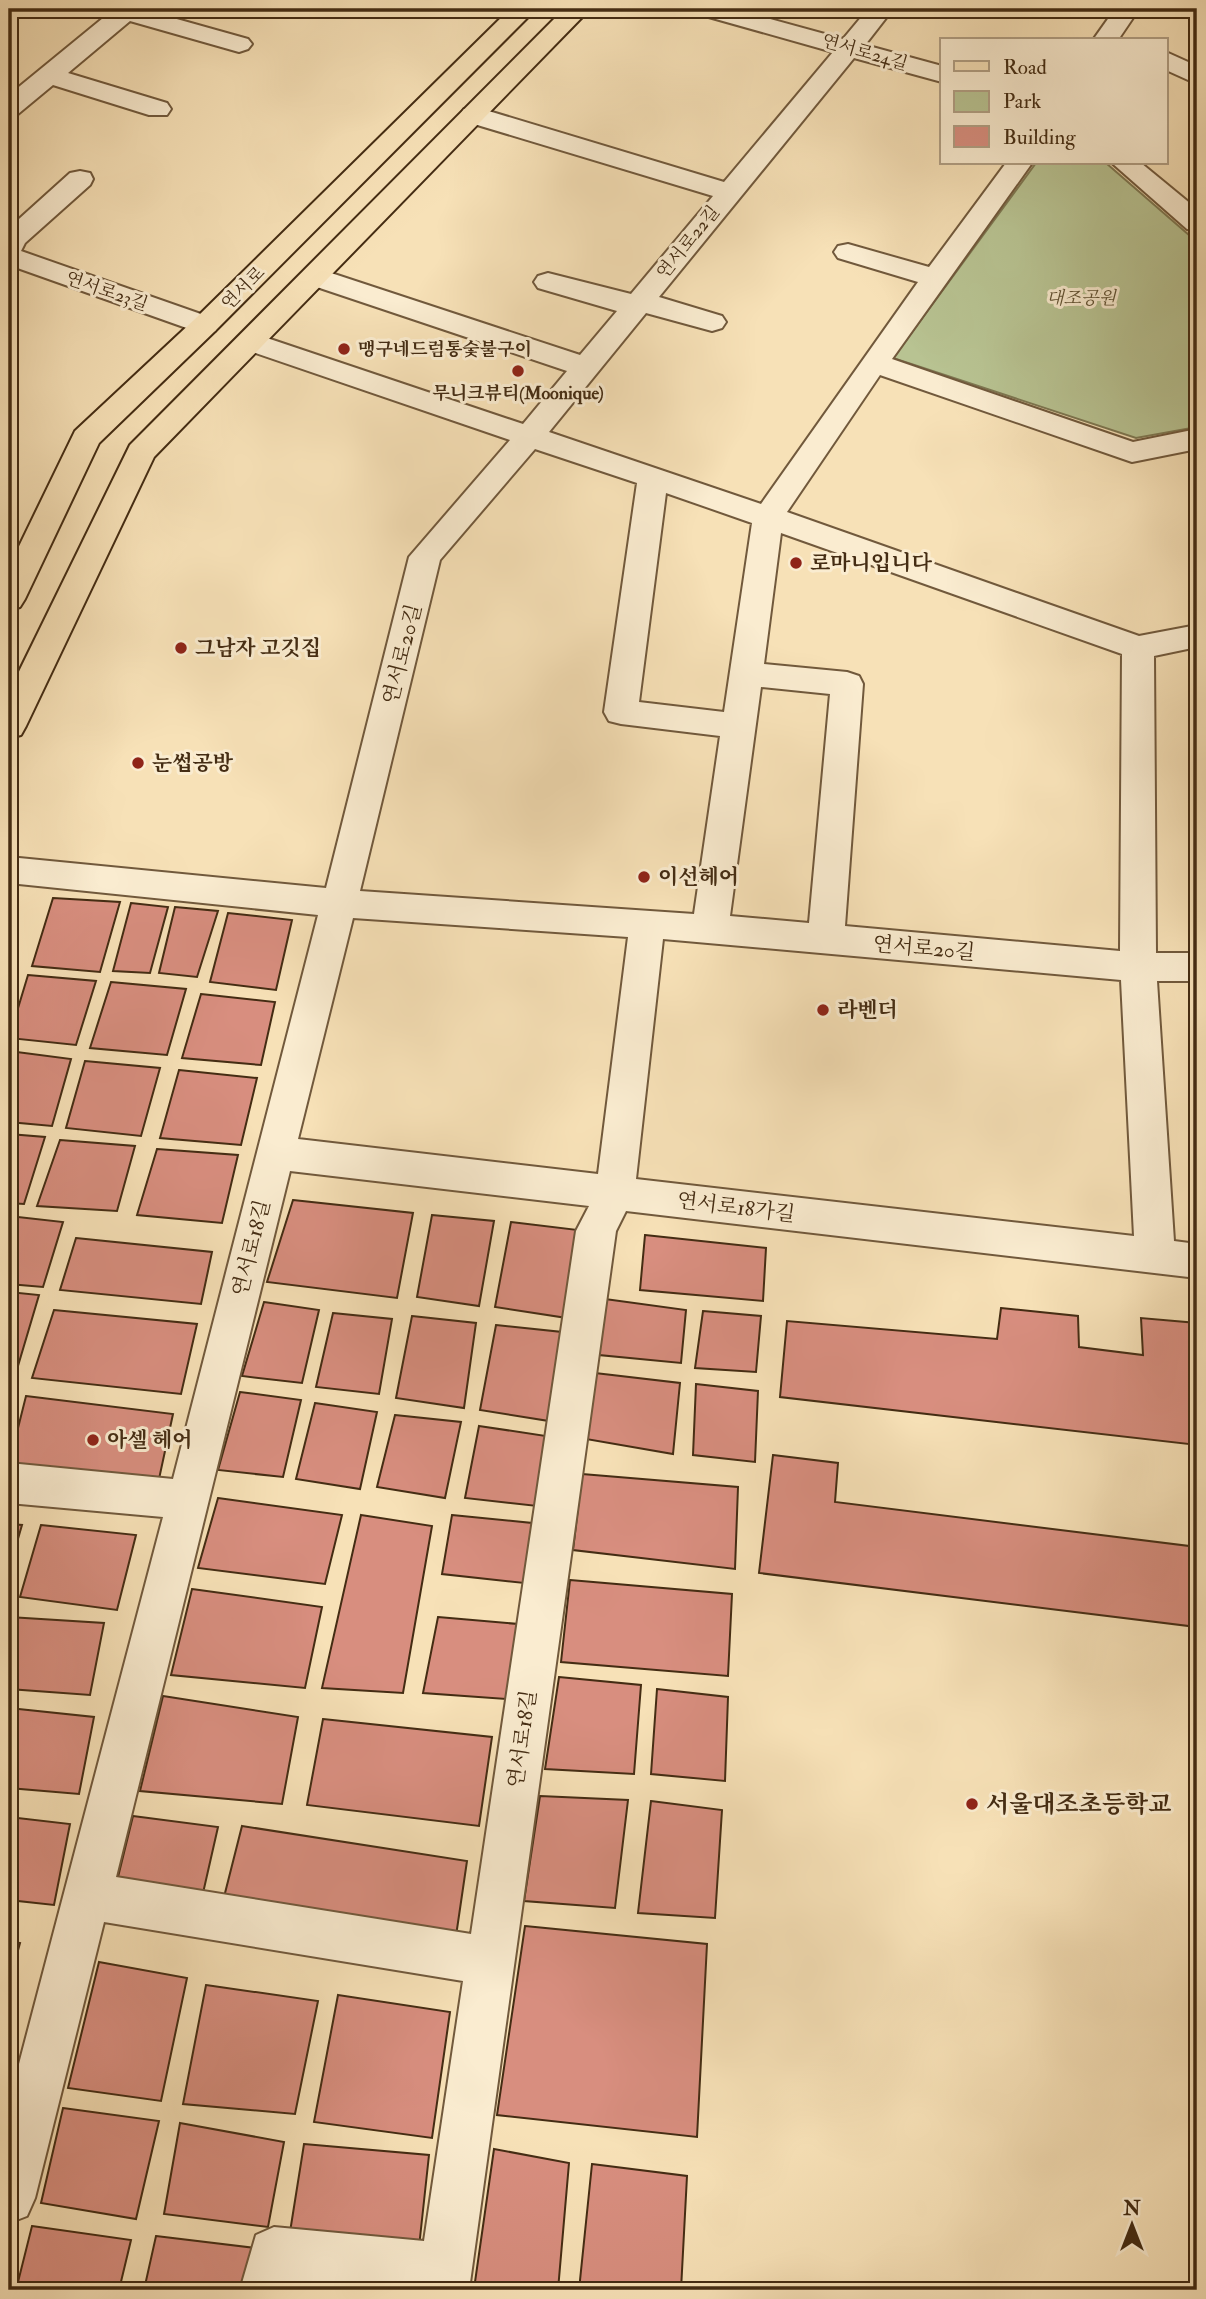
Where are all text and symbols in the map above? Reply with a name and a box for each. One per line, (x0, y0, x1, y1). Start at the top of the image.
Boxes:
street label: 연서로24길 (819, 29, 911, 76)
legend (940, 38, 1168, 164)
text: Road (1003, 54, 1048, 81)
text: Park (1003, 88, 1041, 115)
text: Building (1003, 124, 1076, 151)
street label: 연서로22길 (652, 201, 725, 284)
street label: 연서로 (217, 262, 270, 315)
street label: 연서로23길 (63, 267, 151, 316)
park label: 대조공원 (1046, 287, 1117, 310)
place label: 맹구네드럼통숯불구이 (358, 338, 532, 361)
marker: 맹구네드럼통숯불구이 (336, 341, 352, 357)
marker: 무니크뷰티(Moonique) (510, 363, 526, 379)
place label: 무니크뷰티(Moonique) (432, 382, 604, 405)
place label: 로마니입니다 (810, 550, 932, 577)
marker: 로마니입니다 (788, 555, 804, 571)
street label: 연서로20길 (377, 601, 428, 707)
place label: 그남자 고깃집 (195, 635, 321, 662)
marker: 그남자 고깃집 (173, 640, 189, 656)
place label: 눈썹공방 (152, 750, 234, 777)
marker: 눈썹공방 (130, 755, 146, 771)
place label: 이선헤어 (658, 864, 739, 891)
marker: 이선헤어 (636, 869, 652, 885)
street label: 연서로20길 (872, 931, 976, 966)
place label: 라벤더 (837, 997, 898, 1024)
marker: 라벤더 (815, 1002, 831, 1018)
street label: 연서로18가길 (675, 1187, 797, 1228)
street label: 연서로18길 (226, 1197, 276, 1299)
place label: 아셀 헤어 (107, 1427, 193, 1454)
marker: 아셀 헤어 (85, 1432, 101, 1448)
street label: 연서로18길 (502, 1688, 543, 1790)
place label: 서울대조초등학교 (986, 1789, 1171, 1820)
marker: 서울대조초등학교 (964, 1796, 980, 1812)
north arrow (1098, 2190, 1168, 2260)
text: N (1122, 2197, 1141, 2221)

